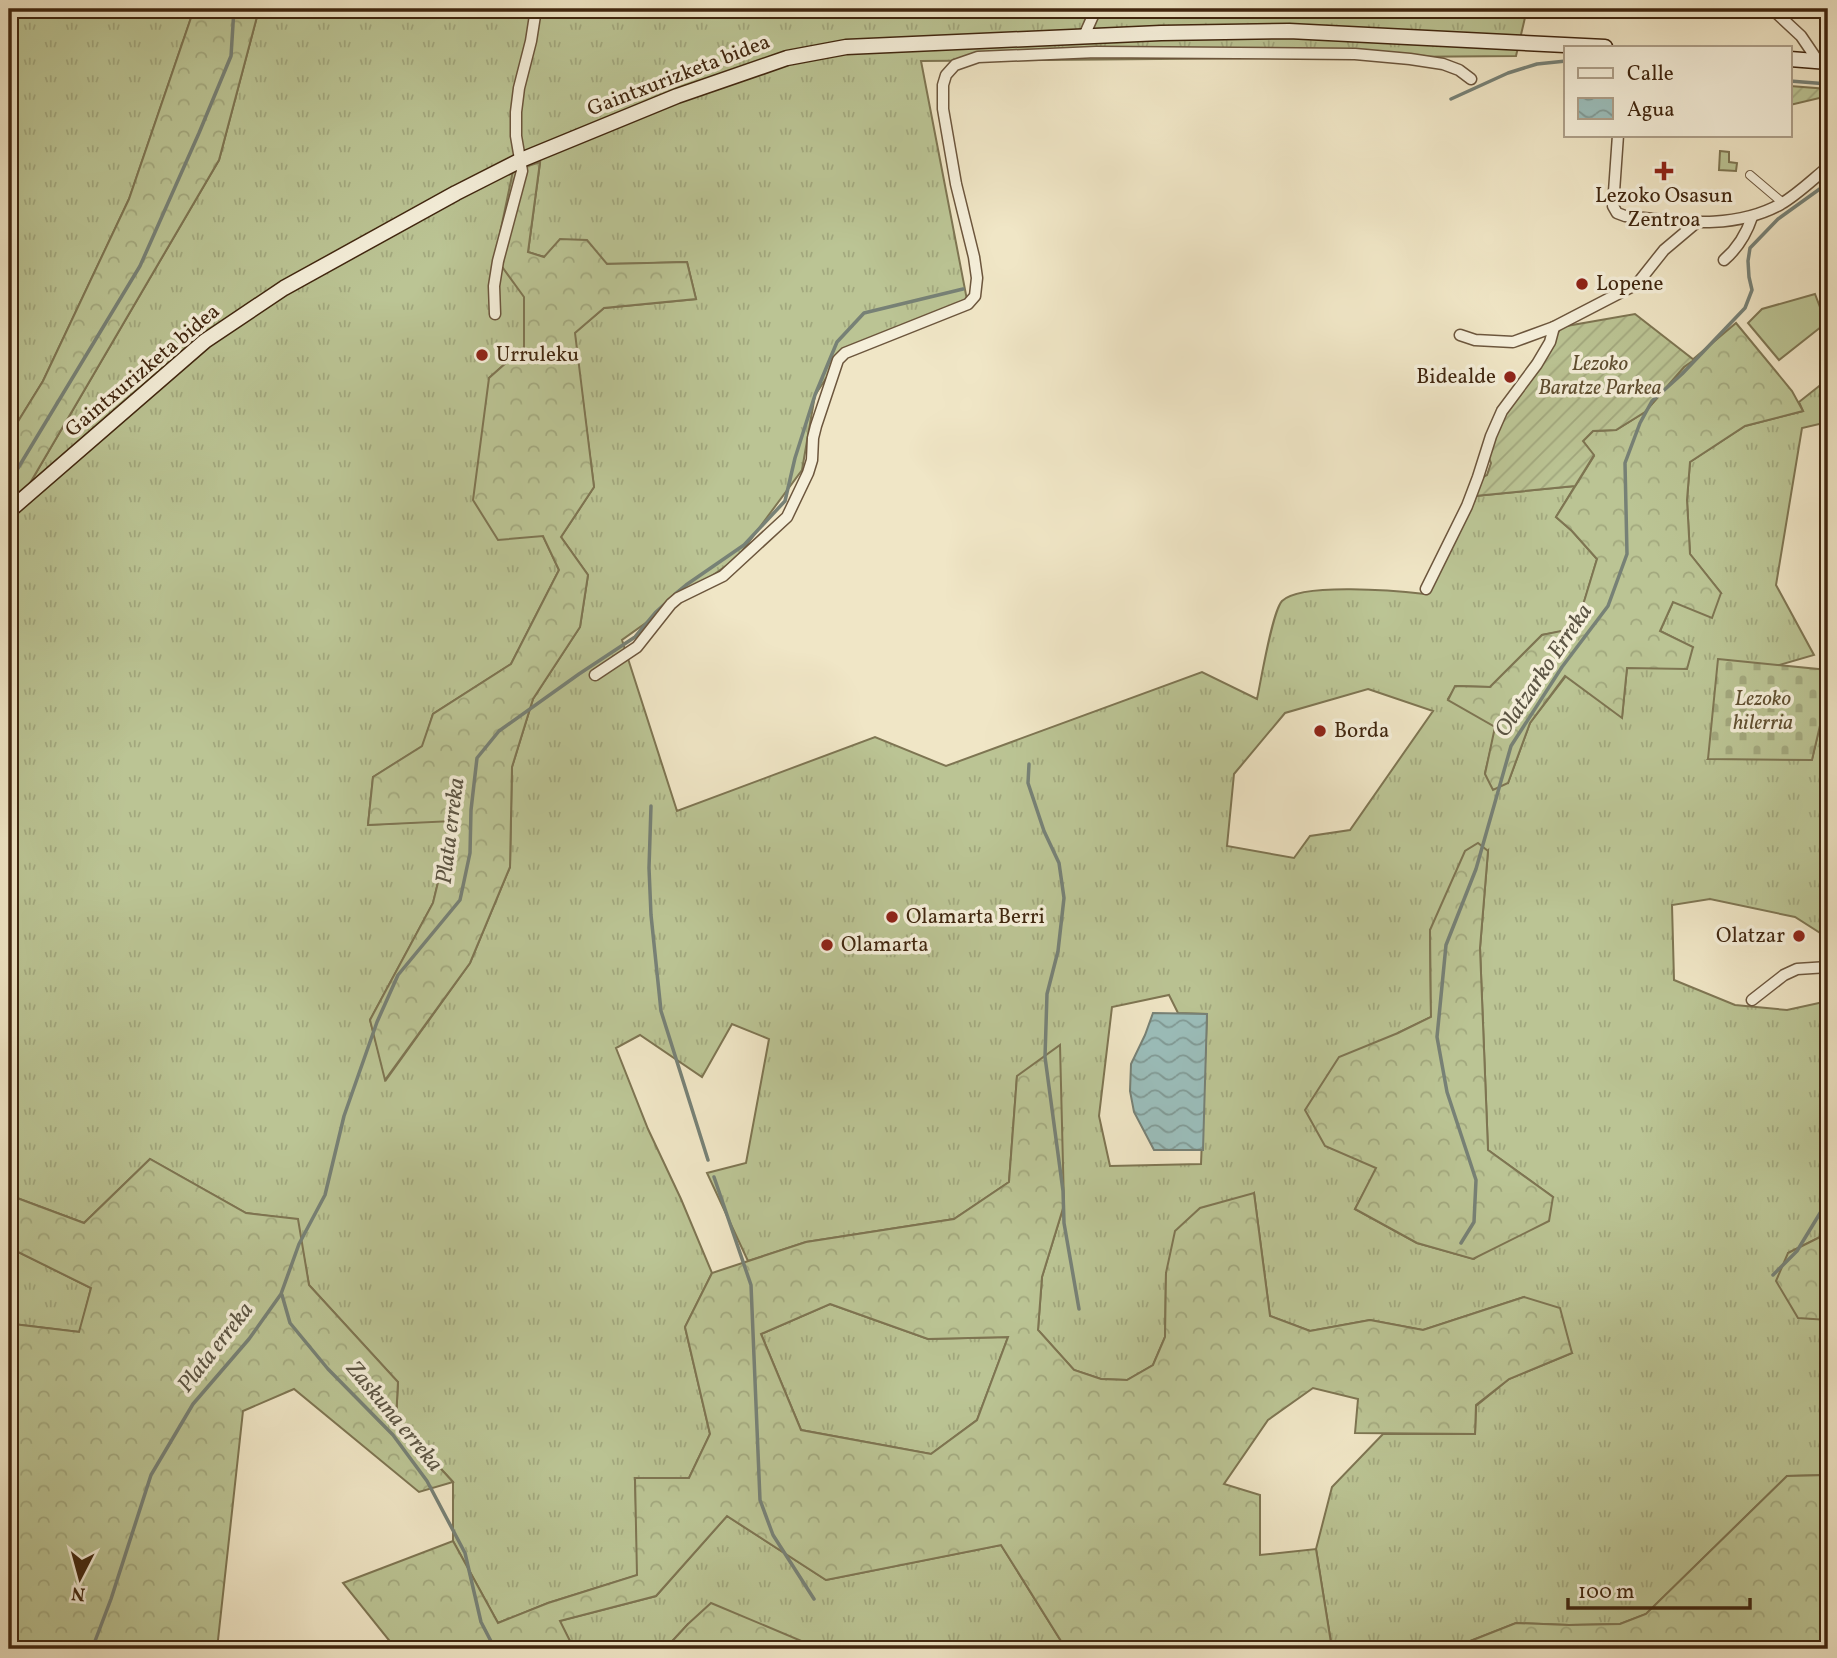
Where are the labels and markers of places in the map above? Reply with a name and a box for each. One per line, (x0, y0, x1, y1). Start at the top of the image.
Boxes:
marker: Lezoko Osasun Zentroa (1654, 161, 1674, 181)
place label: Lezoko Osasun Zentroa (1595, 182, 1733, 235)
place label: Lopene (1596, 270, 1663, 299)
marker: Lopene (1574, 276, 1590, 292)
place label: Urruleku (496, 341, 579, 370)
marker: Urruleku (474, 347, 490, 363)
place label: Bidealde (1416, 363, 1496, 392)
marker: Bidealde (1502, 369, 1518, 385)
place label: Borda (1334, 717, 1389, 746)
marker: Borda (1312, 723, 1328, 739)
place label: Olamarta Berri (906, 903, 1045, 932)
marker: Olamarta Berri (884, 909, 900, 925)
place label: Olatzar (1716, 922, 1785, 951)
marker: Olatzar (1791, 928, 1807, 944)
place label: Olamarta (841, 931, 929, 960)
marker: Olamarta (819, 937, 835, 953)

